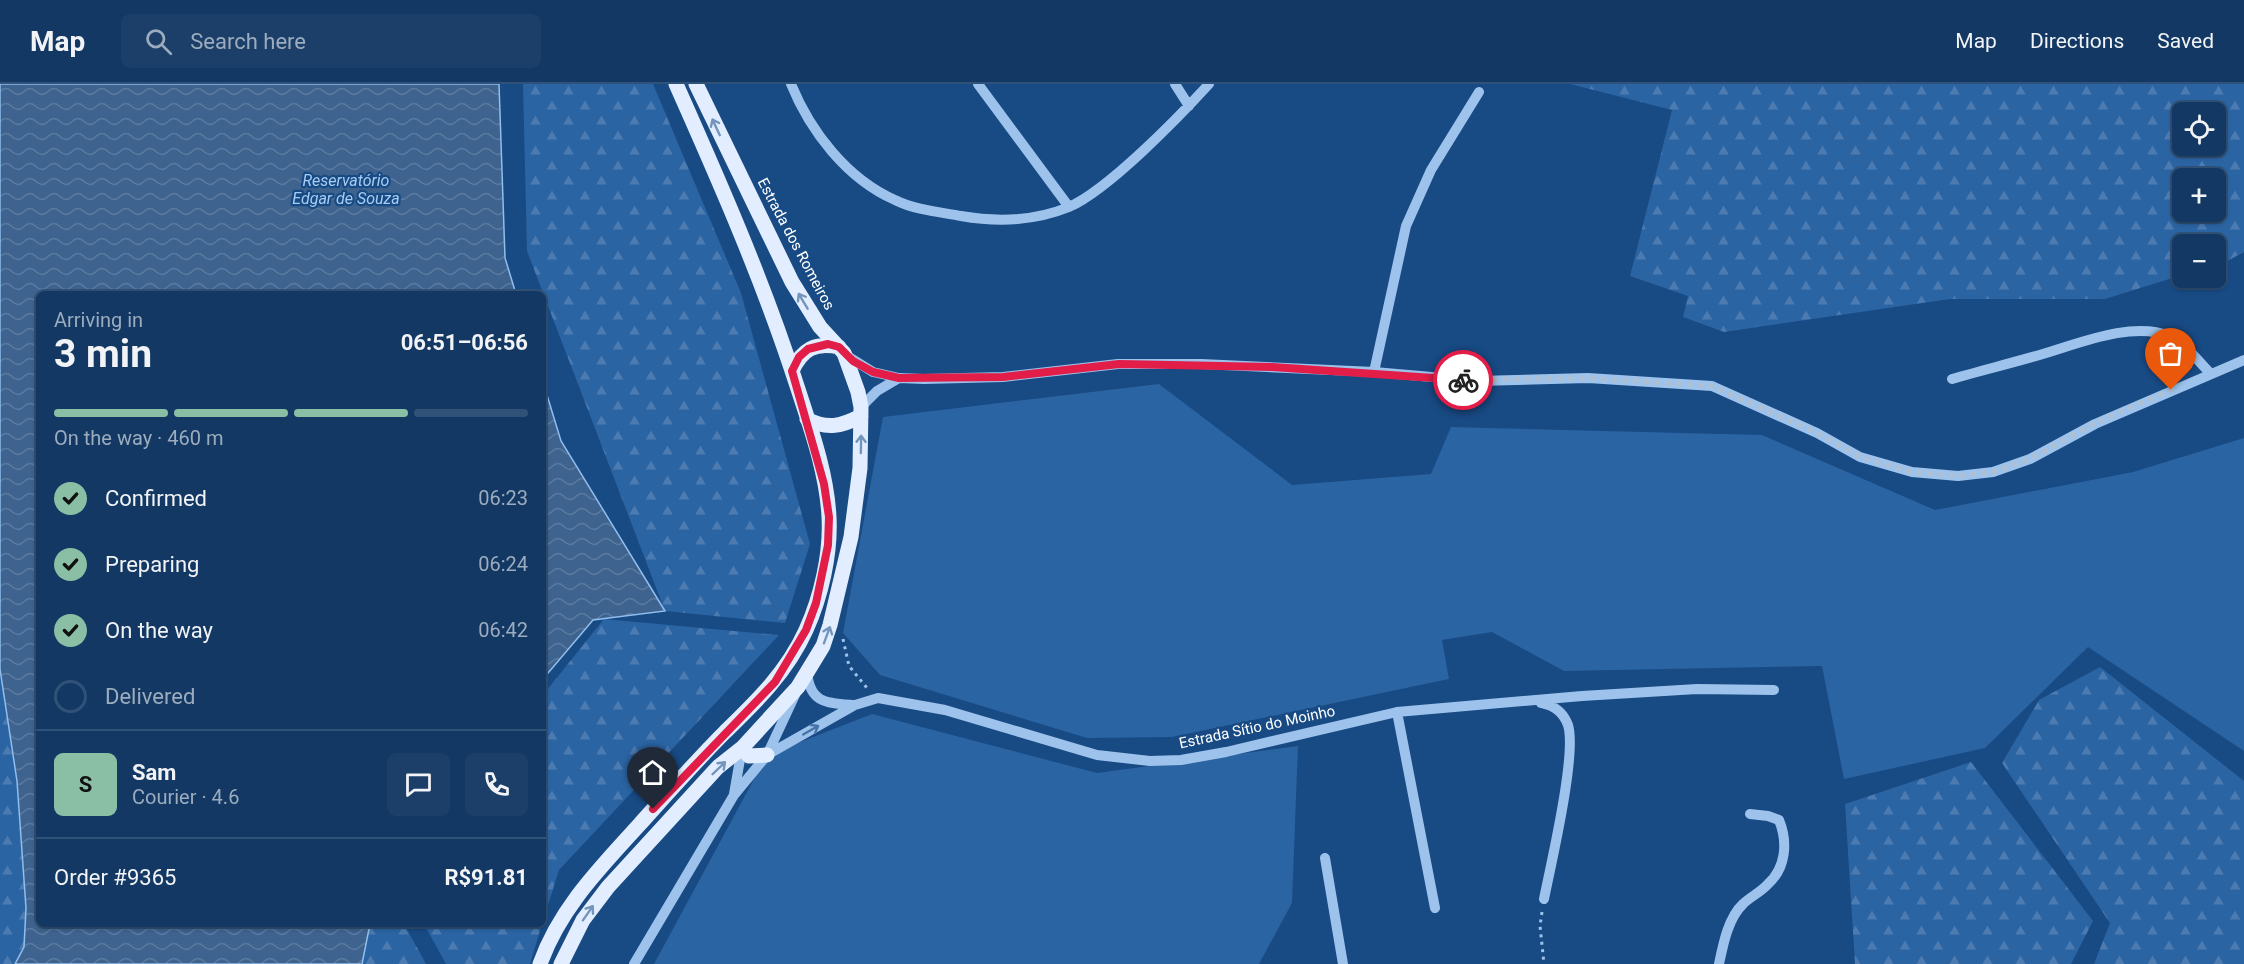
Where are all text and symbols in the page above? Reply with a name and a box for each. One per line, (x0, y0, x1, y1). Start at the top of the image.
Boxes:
search box (121, 14, 541, 68)
text: Map (30, 25, 85, 58)
icon: search (142, 25, 175, 58)
text: Search here (190, 29, 306, 54)
text: Map (1955, 29, 1997, 53)
text: Directions (2030, 29, 2124, 53)
text: Saved (2157, 29, 2214, 53)
map controls (2172, 102, 2226, 288)
button: locate (2172, 102, 2226, 156)
one-way arrow (710, 118, 721, 136)
button: + (2172, 168, 2226, 222)
water label: Reservatório Edgar de Souza (292, 171, 400, 208)
street label: Estrada dos Romeiros (754, 175, 838, 313)
button: − (2172, 234, 2226, 288)
one-way arrow (797, 293, 809, 310)
text: Arriving in (54, 308, 143, 332)
pin (2145, 328, 2196, 390)
text: 06:51–06:56 (401, 330, 528, 355)
text: 3 min (54, 331, 152, 377)
icon: bag (2154, 337, 2187, 370)
courier (1433, 350, 1493, 410)
icon: bike (1447, 364, 1480, 397)
text: On the way · 460 m (54, 426, 223, 450)
one-way arrow (855, 434, 866, 454)
icon: check (54, 482, 87, 515)
text: Confirmed (105, 486, 207, 511)
text: 06:23 (478, 486, 528, 510)
icon: check (54, 548, 87, 581)
text: Preparing (105, 552, 199, 577)
text: 06:24 (478, 552, 528, 576)
icon: check (54, 614, 87, 647)
text: On the way (105, 618, 213, 643)
text: 06:42 (478, 618, 528, 642)
one-way arrow (822, 626, 833, 645)
text: Delivered (105, 684, 195, 709)
street label: Estrada Sítio do Moinho (1177, 702, 1337, 752)
one-way arrow (802, 724, 819, 736)
pin (627, 747, 678, 809)
button: chat (387, 753, 450, 816)
button: phone (465, 753, 528, 816)
icon: home (636, 756, 669, 789)
text: Sam (132, 760, 176, 785)
one-way arrow (711, 761, 726, 775)
text: S (79, 772, 92, 797)
text: Courier · 4.6 (132, 785, 239, 809)
text: Order #9365 (54, 865, 176, 890)
text: R$91.81 (444, 865, 528, 890)
one-way arrow (582, 905, 594, 921)

